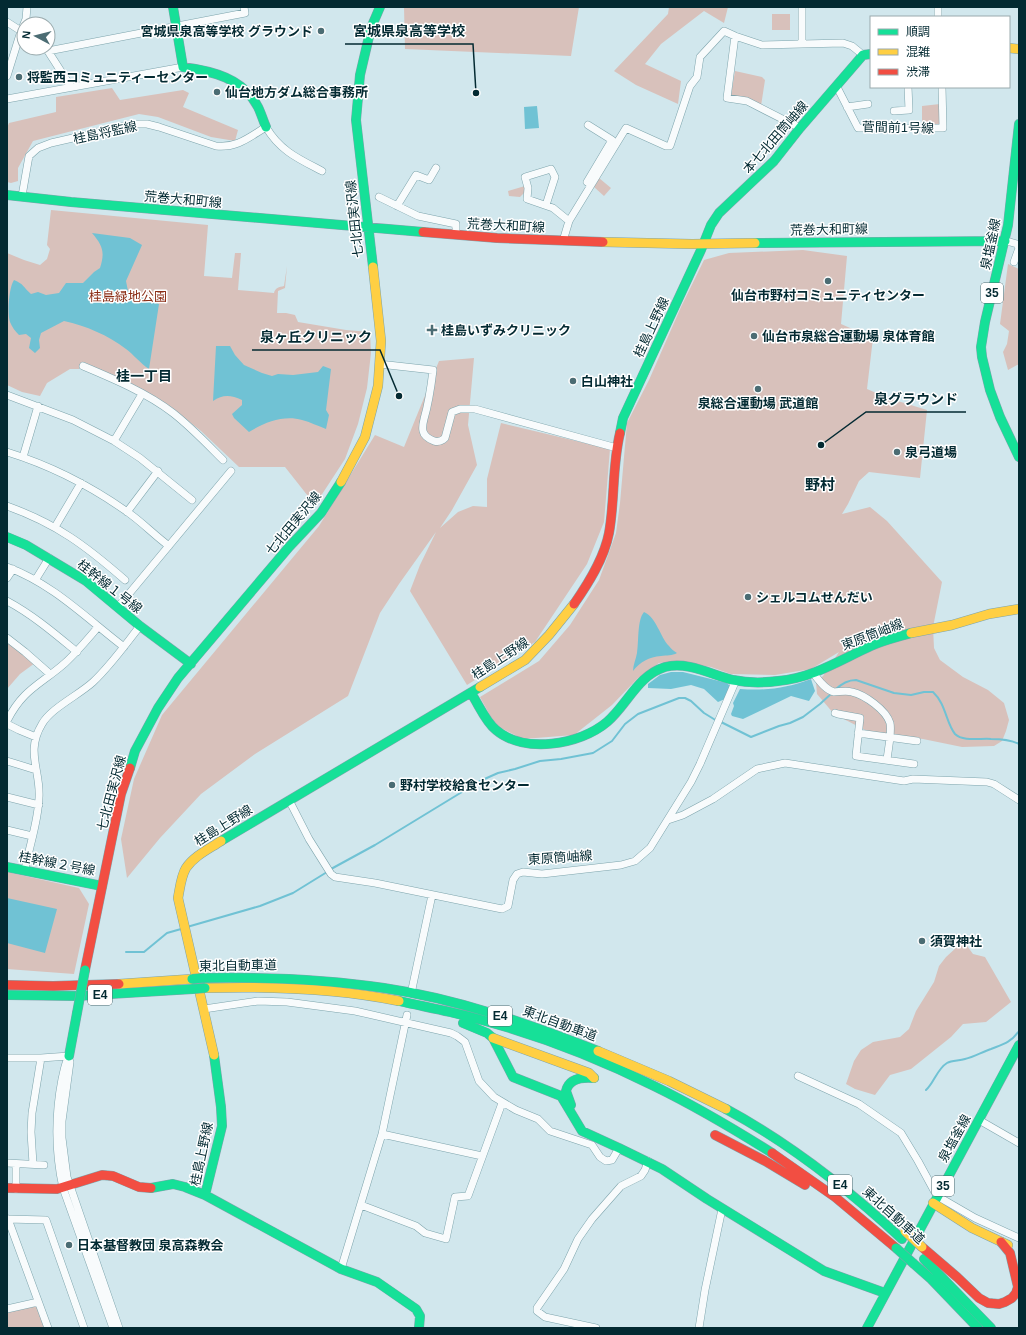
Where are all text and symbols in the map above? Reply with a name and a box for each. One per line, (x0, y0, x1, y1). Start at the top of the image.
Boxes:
north arrow (16, 16, 56, 56)
legend (870, 16, 1010, 88)
callout: 宮城県泉高等学校 (345, 18, 473, 44)
text: 宮城県泉高等学校 (353, 23, 465, 39)
place label: 宮城県泉高等学校 グラウンド (140, 24, 313, 39)
text: 順調 (906, 25, 930, 39)
marker: 宮城県泉高等学校 グラウンド (316, 26, 326, 36)
text: N (20, 30, 33, 39)
text: 混雑 (906, 45, 930, 59)
text: 渋滞 (906, 65, 930, 79)
place label: 将監西コミュニティーセンター (27, 70, 208, 85)
marker: 将監西コミュニティーセンター (14, 72, 24, 82)
place label: 仙台地方ダム総合事務所 (225, 85, 368, 100)
marker: 仙台地方ダム総合事務所 (212, 87, 222, 97)
street label: 本七北田筒岫線 (740, 98, 811, 177)
street label: 桂島将監線 (72, 118, 138, 147)
street label: 菅間前1号線 (862, 119, 934, 136)
street label: 七北田実沢線 (343, 179, 366, 259)
street label: 荒巻大和町線 (143, 189, 222, 210)
street label: 荒巻大和町線 (467, 216, 545, 235)
street label: 泉塩釜線 (978, 217, 1003, 271)
street label: 荒巻大和町線 (790, 221, 868, 238)
marker: 仙台市野村コミュニティセンター (823, 276, 833, 286)
road number: 35 (981, 283, 1003, 303)
place label: 仙台市野村コミュニティセンター (731, 288, 925, 303)
park label: 桂島緑地公園 (89, 289, 167, 304)
street label: 桂島上野線 (631, 295, 672, 360)
place label: 桂島いずみクリニック (441, 323, 571, 338)
callout: 泉ヶ丘クリニック (252, 324, 380, 350)
marker: 桂島いずみクリニック (426, 324, 438, 336)
text: 泉ヶ丘クリニック (260, 329, 372, 345)
place label: 仙台市泉総合運動場 泉体育館 (762, 329, 935, 344)
marker: 仙台市泉総合運動場 泉体育館 (749, 331, 759, 341)
district label: 桂一丁目 (116, 368, 172, 384)
place label: 白山神社 (581, 374, 633, 389)
marker: 白山神社 (568, 376, 578, 386)
marker: 泉総合運動場 武道館 (753, 384, 763, 394)
callout: 泉グラウンド (866, 386, 966, 412)
text: 泉グラウンド (874, 391, 958, 407)
place label: 泉総合運動場 武道館 (698, 396, 818, 411)
place label: 泉弓道場 (905, 445, 957, 460)
marker: 泉弓道場 (892, 447, 902, 457)
district label: 野村 (805, 476, 835, 493)
street label: 七北田実沢線 (263, 489, 324, 558)
street label: 桂幹線１号線 (74, 556, 145, 616)
place label: シェルコムせんだい (756, 590, 873, 605)
marker: シェルコムせんだい (743, 592, 753, 602)
street label: 東原筒岫線 (839, 616, 905, 653)
street label: 桂島上野線 (469, 634, 532, 682)
street label: 七北田実沢線 (94, 754, 129, 833)
place label: 野村学校給食センター (400, 778, 530, 793)
marker: 野村学校給食センター (387, 780, 397, 790)
street label: 桂島上野線 (192, 802, 255, 849)
street label: 東原筒岫線 (527, 848, 593, 867)
street label: 桂幹線２号線 (17, 849, 97, 878)
place label: 須賀神社 (930, 934, 982, 949)
marker: 須賀神社 (917, 936, 927, 946)
street label: 東北自動車道 (199, 957, 277, 974)
road number: E4 (88, 985, 112, 1005)
street label: 東北自動車道 (521, 1003, 599, 1044)
road number: E4 (488, 1006, 512, 1026)
street label: 泉塩釜線 (935, 1112, 974, 1165)
street label: 桂島上野線 (187, 1121, 216, 1187)
road number: E4 (828, 1175, 852, 1195)
road number: 35 (932, 1176, 954, 1196)
street label: 東北自動車道 (860, 1184, 928, 1247)
place label: 日本基督教団 泉高森教会 (77, 1238, 224, 1253)
marker: 日本基督教団 泉高森教会 (64, 1240, 74, 1250)

